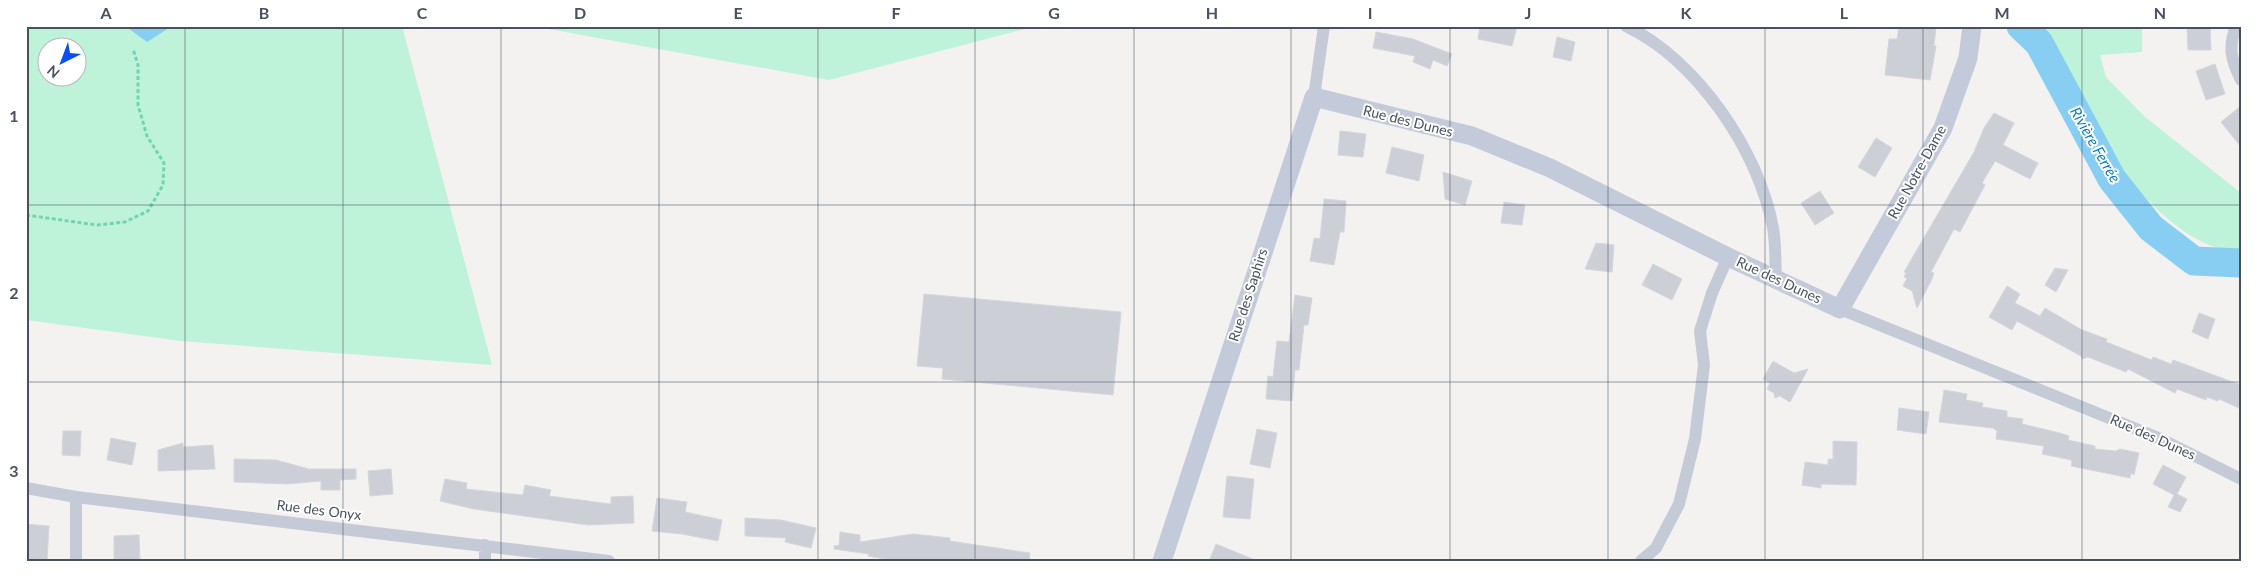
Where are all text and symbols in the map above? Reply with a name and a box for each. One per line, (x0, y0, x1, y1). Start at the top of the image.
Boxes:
text: A (99, 3, 112, 22)
text: B (259, 3, 269, 22)
text: C (417, 3, 428, 22)
text: D (574, 3, 586, 22)
text: E (733, 3, 743, 22)
text: F (891, 3, 901, 22)
text: G (1048, 3, 1060, 22)
text: H (1206, 3, 1218, 22)
text: I (1368, 3, 1372, 22)
text: J (1525, 3, 1531, 22)
text: K (1681, 3, 1693, 22)
text: L (1840, 3, 1849, 22)
text: M (1994, 3, 2010, 22)
text: N (2154, 3, 2166, 22)
north arrow (38, 38, 88, 88)
text: N (43, 62, 63, 82)
street label: Rue des Dunes (1362, 101, 1455, 140)
water label: Rivière Ferrée (2067, 104, 2125, 185)
text: 1 (9, 106, 19, 125)
street label: Rue Notre-Dame (1884, 122, 1949, 221)
street label: Rue des Saphirs (1224, 246, 1271, 343)
street label: Rue des Dunes (1734, 252, 1824, 307)
text: 2 (9, 283, 19, 302)
street label: Rue des Dunes (2108, 410, 2199, 463)
text: 3 (9, 461, 19, 480)
street label: Rue des Onyx (276, 496, 362, 523)

